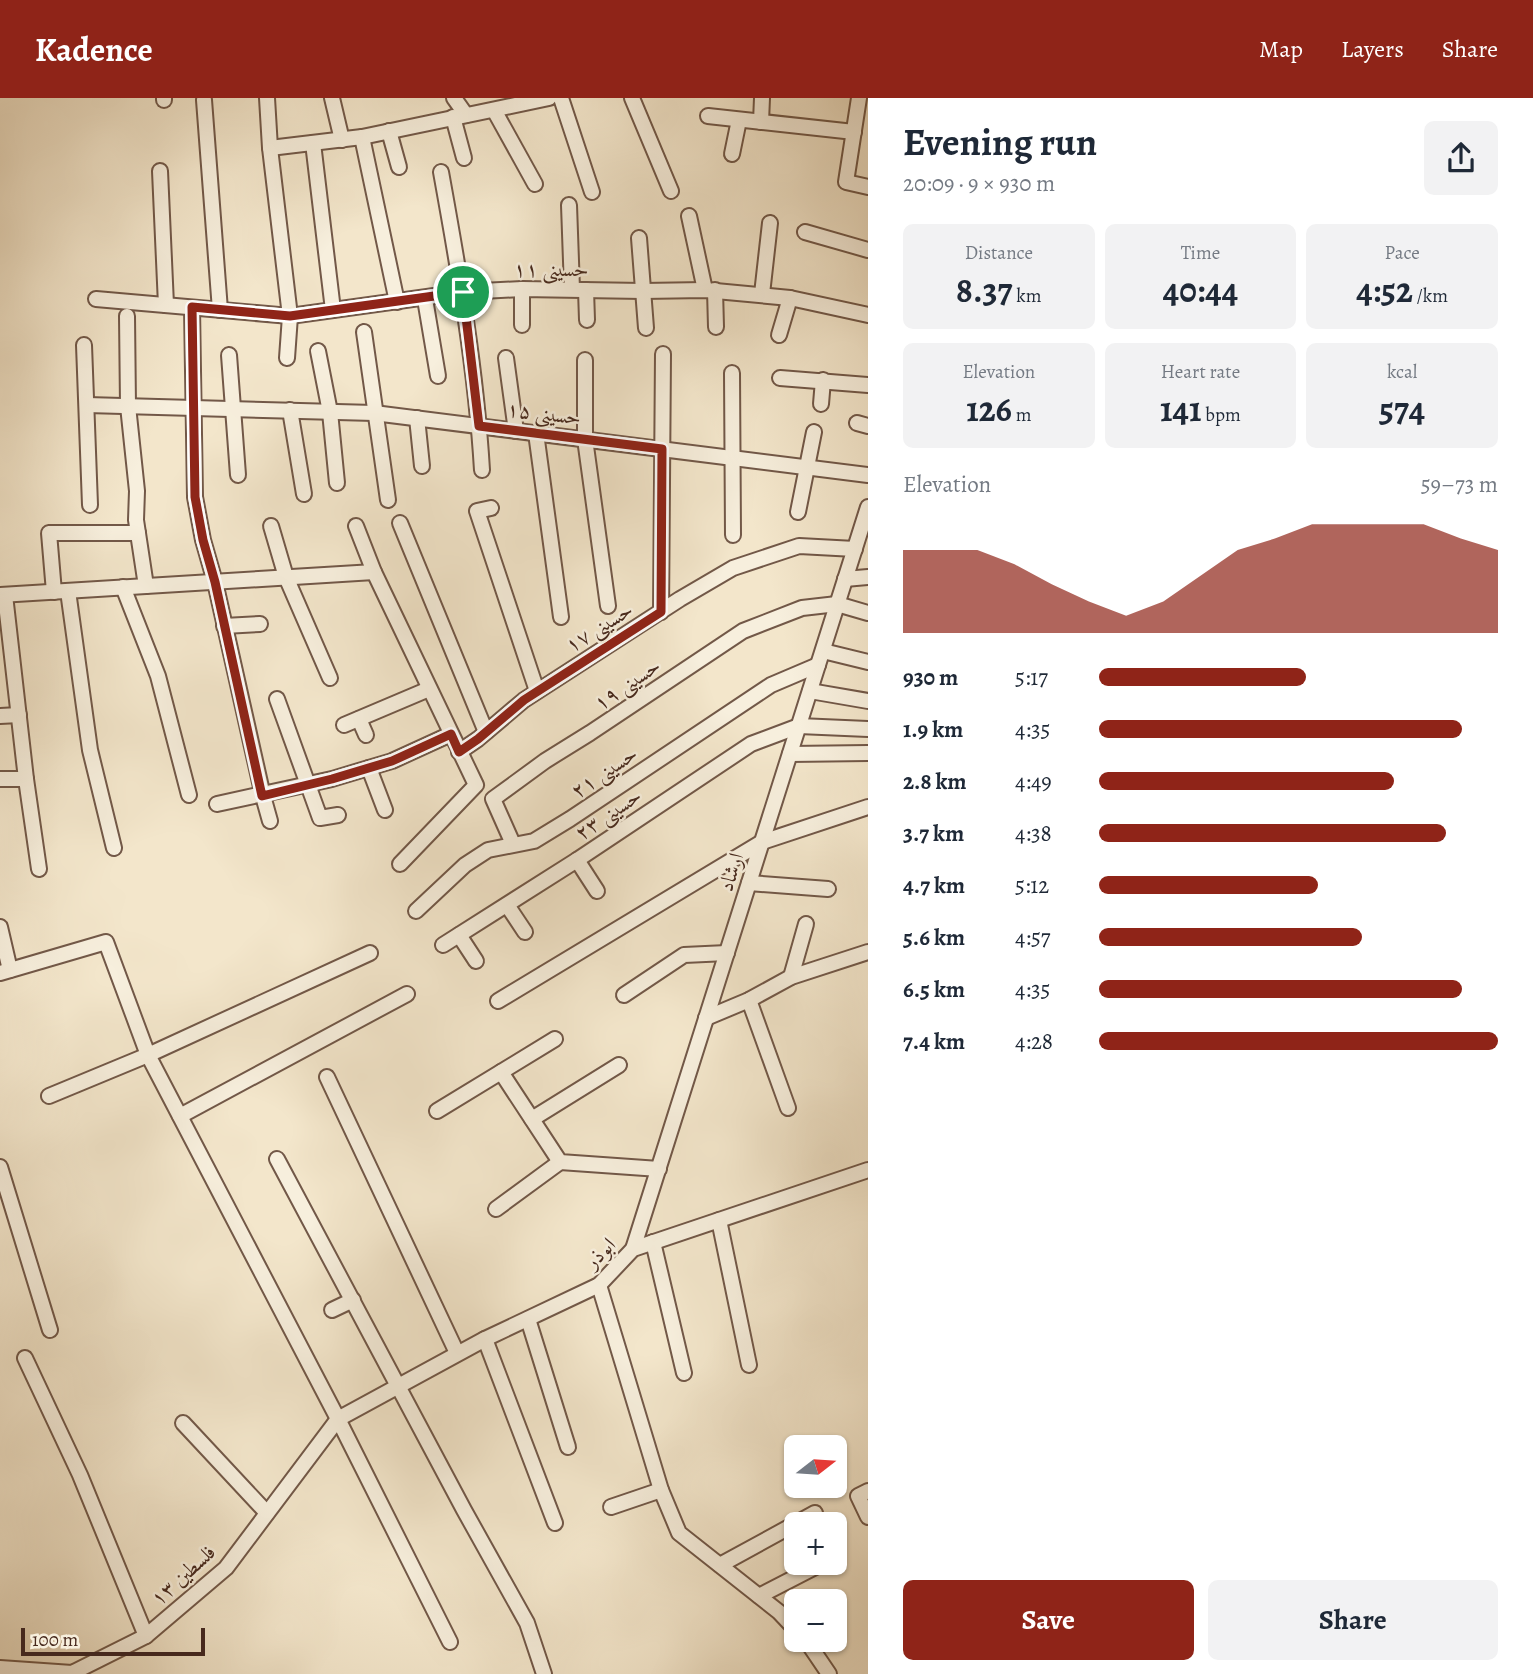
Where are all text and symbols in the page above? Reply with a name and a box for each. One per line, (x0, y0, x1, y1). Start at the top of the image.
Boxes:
text: Kadence (35, 27, 153, 72)
text: Map (1259, 33, 1303, 65)
text: Layers (1341, 33, 1404, 65)
text: Share (1442, 33, 1498, 65)
text: Evening run (903, 116, 1097, 168)
button: share (1424, 121, 1498, 195)
text: 20:09 · 9 × 930 m (903, 168, 1055, 199)
text: Distance (965, 240, 1033, 266)
text: Time (1181, 240, 1220, 266)
text: Pace (1385, 240, 1420, 266)
street label: حسینی ۱۱ (514, 255, 588, 284)
pin (433, 262, 493, 322)
text: 8.37 (956, 266, 1013, 314)
text: 40:44 (1163, 266, 1238, 314)
text: 4:52 (1356, 266, 1413, 314)
icon: arrive (444, 273, 482, 311)
text: km (1013, 283, 1042, 309)
text: /km (1413, 283, 1448, 309)
text: Elevation (962, 359, 1035, 385)
text: Heart rate (1161, 359, 1240, 385)
text: kcal (1387, 359, 1417, 385)
text: 126 (966, 385, 1012, 433)
text: 141 (1160, 385, 1202, 433)
text: 574 (1379, 385, 1425, 433)
street label: حسینی ۱۵ (505, 395, 583, 432)
text: m (1012, 402, 1032, 428)
text: bpm (1202, 402, 1241, 428)
text: Elevation (903, 469, 991, 500)
text: 59–73 m (1421, 469, 1498, 500)
street label: حسینی ۱۷ (560, 595, 639, 660)
street label: حسینی ۱۹ (588, 651, 666, 717)
text: 930 m (903, 662, 958, 693)
text: 5:17 (1015, 662, 1048, 693)
text: 1.9 km (903, 714, 963, 745)
text: 4:35 (1015, 714, 1050, 745)
street label: حسینی ۲۱ (565, 739, 643, 805)
text: 2.8 km (903, 766, 967, 797)
text: 4:49 (1015, 766, 1052, 797)
street label: حسینی ۲۳ (569, 781, 647, 847)
text: 3.7 km (903, 818, 964, 849)
text: 4:38 (1015, 818, 1052, 849)
street label: ارشاد (712, 849, 750, 895)
text: 4.7 km (903, 870, 965, 901)
text: 5:12 (1015, 870, 1049, 901)
text: 5.6 km (903, 922, 965, 953)
text: 4:57 (1015, 922, 1050, 953)
text: 6.5 km (903, 974, 965, 1005)
text: 4:35 (1015, 974, 1050, 1005)
text: 7.4 km (903, 1026, 965, 1057)
text: 4:28 (1015, 1026, 1053, 1057)
street label: ابوذر (577, 1231, 622, 1276)
north arrow (784, 1435, 847, 1498)
map controls (784, 1435, 847, 1652)
button: + (784, 1512, 847, 1575)
street label: فلسطین ۱۳ (144, 1538, 222, 1612)
button: Save (903, 1580, 1194, 1660)
button: Share (1208, 1580, 1498, 1660)
button: − (784, 1589, 847, 1652)
scale bar (21, 1625, 205, 1657)
text: 100 m (32, 1627, 78, 1653)

